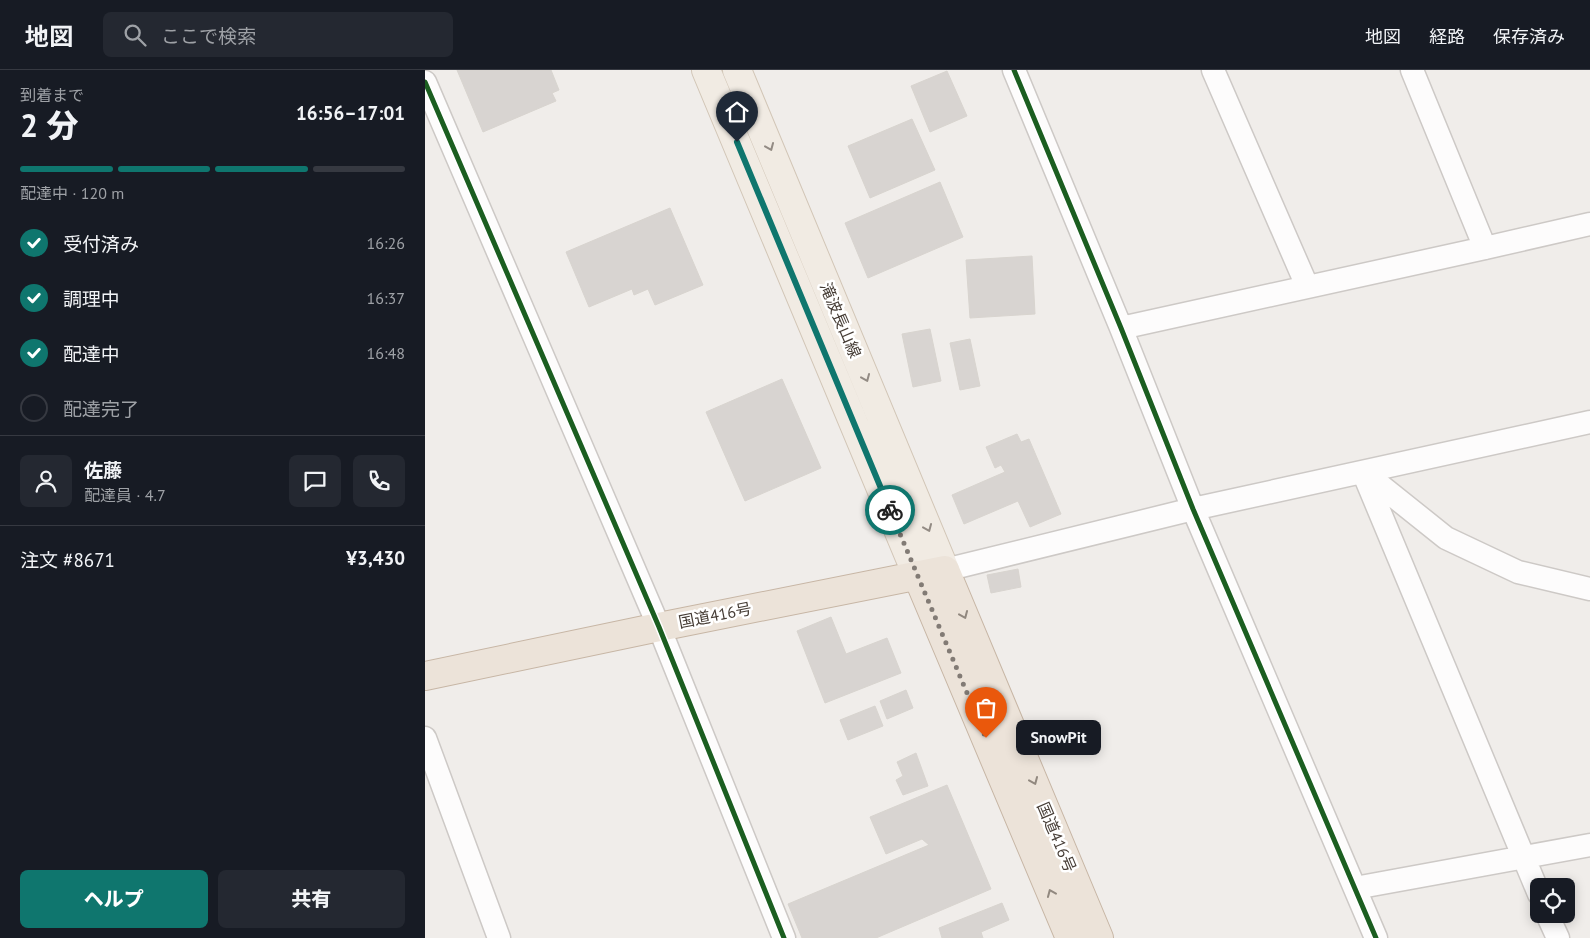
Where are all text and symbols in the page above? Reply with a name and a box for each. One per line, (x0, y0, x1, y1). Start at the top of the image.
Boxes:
search box (103, 12, 453, 57)
text: 地図 (25, 21, 73, 52)
icon: search (121, 21, 149, 49)
text: ここで検索 (161, 24, 256, 48)
text: 地図 (1365, 25, 1401, 48)
text: 経路 (1429, 25, 1465, 48)
text: 保存済み (1493, 25, 1565, 48)
text: 到着まで (20, 85, 84, 105)
pin (716, 91, 758, 142)
icon: home (723, 98, 751, 126)
text: 16:56–17:01 (296, 101, 405, 125)
text: 2 分 (20, 104, 78, 146)
one-way arrow (763, 142, 774, 151)
text: 配達中 · 120 m (20, 183, 124, 203)
icon: check (20, 229, 48, 257)
text: 受付済み (63, 232, 139, 256)
text: 16:26 (367, 233, 405, 253)
street label: 滝波長山線 (816, 279, 866, 361)
icon: check (20, 284, 48, 312)
text: 調理中 (63, 287, 120, 311)
text: 16:37 (367, 288, 405, 308)
icon: check (20, 339, 48, 367)
text: 配達中 (63, 342, 120, 366)
text: 16:48 (367, 343, 405, 363)
one-way arrow (859, 373, 870, 382)
text: 配達完了 (63, 397, 139, 421)
button: person (20, 455, 72, 507)
button: chat (289, 455, 341, 507)
button: phone (353, 455, 405, 507)
text: 佐藤 (84, 458, 122, 482)
text: 配達員 · 4.7 (84, 485, 166, 505)
courier (865, 485, 915, 535)
icon: bike (876, 496, 904, 524)
one-way arrow (922, 523, 933, 532)
text: ¥3,430 (346, 546, 405, 570)
text: 注文 #8671 (20, 548, 115, 572)
street label: 国道416号 (677, 598, 753, 632)
one-way arrow (958, 610, 969, 619)
pin (965, 687, 1007, 738)
icon: bag (972, 694, 1000, 722)
callout: SnowPit (1016, 720, 1101, 756)
text: SnowPit (1030, 727, 1087, 747)
one-way arrow (1027, 776, 1038, 785)
street label: 国道416号 (1033, 799, 1081, 875)
button: ヘルプ (20, 870, 208, 928)
button: 共有 (218, 870, 405, 928)
map controls (1530, 878, 1575, 923)
button: locate (1530, 878, 1575, 923)
one-way arrow (1047, 889, 1057, 898)

